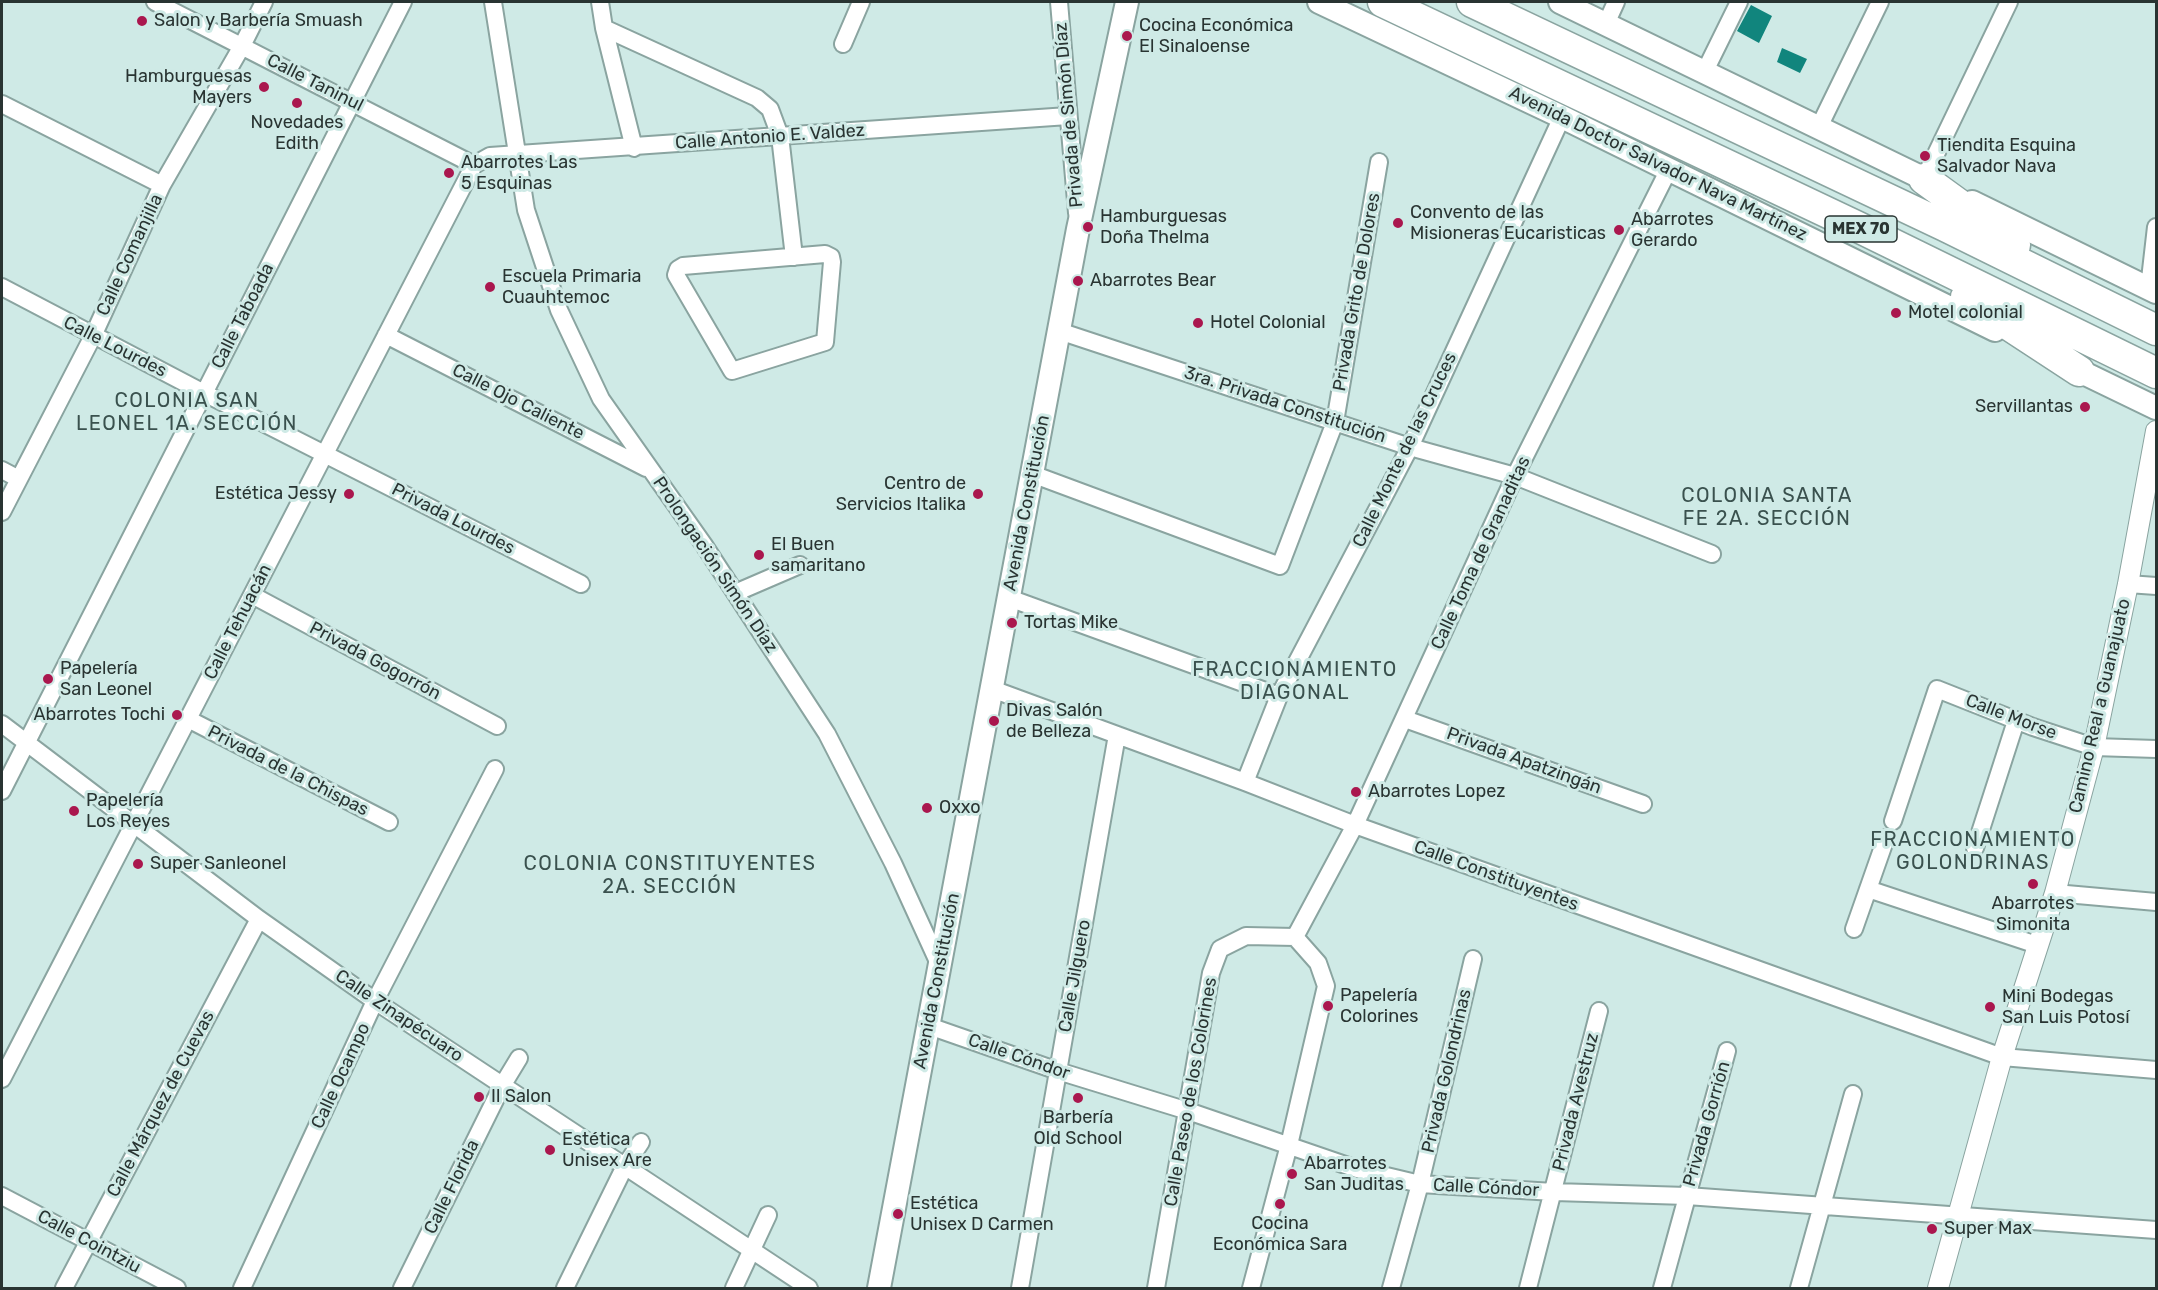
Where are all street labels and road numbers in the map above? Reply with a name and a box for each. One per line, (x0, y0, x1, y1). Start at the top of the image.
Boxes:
street label: Privada de Simón Díaz (1050, 22, 1088, 208)
street label: Calle Taninul (263, 49, 367, 117)
street label: Avenida Doctor Salvador Nava Martínez (1505, 82, 1811, 246)
street label: Calle Antonio E. Valdez (674, 120, 866, 154)
street label: Calle Comanjilla (92, 191, 168, 319)
street label: Privada Grito de Dolores (1329, 191, 1385, 393)
road number: MEX 70 (1825, 216, 1897, 242)
street label: Calle Taboada (207, 260, 279, 372)
street label: Calle Lourdes (60, 312, 170, 382)
street label: Calle Monte de las Cruces (1348, 349, 1462, 551)
street label: Calle Ojo Caliente (448, 359, 588, 445)
street label: 3ra. Privada Constitución (1181, 362, 1389, 448)
street label: Avenida Constitución (999, 413, 1055, 593)
street label: Calle Toma de Granaditas (1427, 453, 1535, 653)
street label: Prolongación Simón Díaz (648, 473, 782, 657)
street label: Privada Lourdes (388, 479, 518, 559)
street label: Calle Tehuacán (200, 561, 276, 683)
street label: Camino Real a Guanajuato (2065, 597, 2135, 815)
street label: Privada Gogorrón (306, 617, 444, 705)
street label: Calle Morse (1962, 690, 2060, 744)
street label: Privada de la Chispas (204, 721, 372, 821)
street label: Privada Apatzingán (1444, 723, 1604, 799)
street label: Calle Constituyentes (1411, 836, 1581, 916)
street label: Avenida Constitución (909, 891, 965, 1071)
street label: Calle Jilguero (1054, 918, 1096, 1034)
street label: Calle Zinapécuaro (331, 965, 467, 1067)
street label: Calle Paseo de los Colorines (1160, 976, 1222, 1208)
street label: Privada Golondrinas (1418, 987, 1476, 1155)
street label: Calle Márquez de Cuevas (103, 1007, 219, 1201)
street label: Calle Ocampo (307, 1020, 375, 1132)
street label: Calle Cóndor (965, 1029, 1073, 1085)
street label: Privada Avestruz (1548, 1031, 1604, 1173)
street label: Privada Gorrión (1679, 1059, 1735, 1189)
street label: Calle Florida (420, 1136, 484, 1238)
street label: Calle Cóndor (1432, 1174, 1540, 1202)
street label: Calle Cointziu (34, 1206, 144, 1278)

